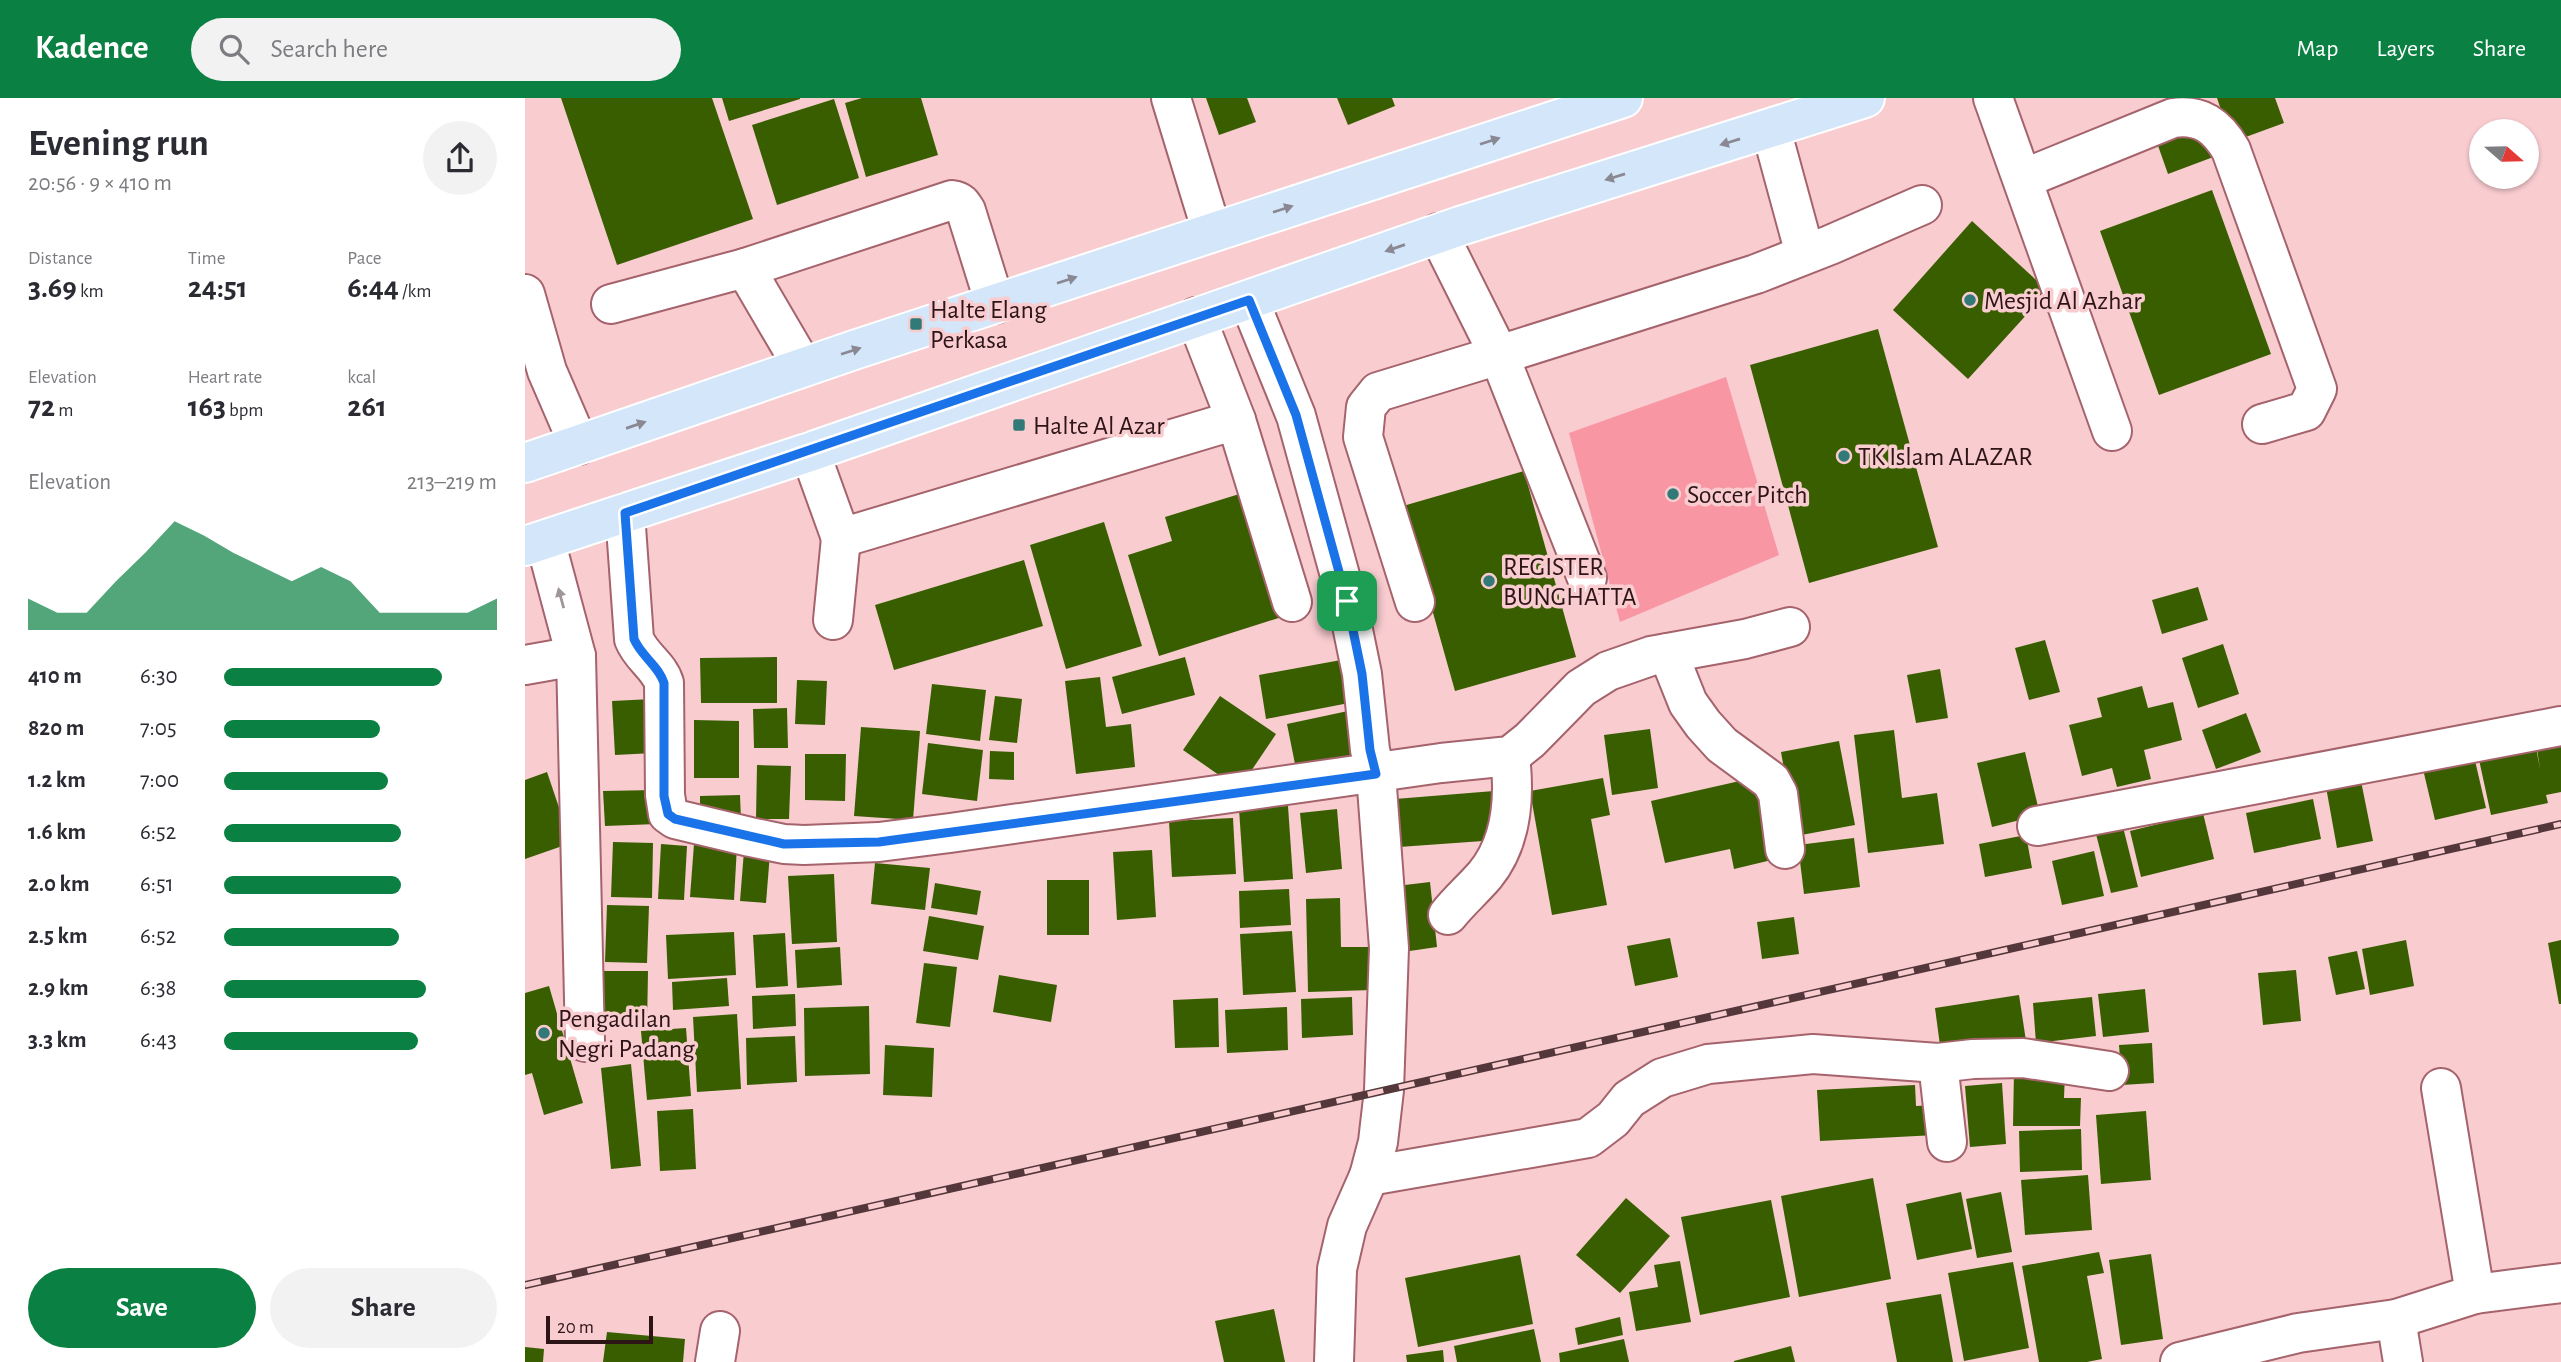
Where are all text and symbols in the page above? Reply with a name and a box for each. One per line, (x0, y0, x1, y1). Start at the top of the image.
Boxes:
search box (191, 18, 681, 81)
icon: search (215, 30, 253, 68)
text: Kadence (35, 32, 149, 65)
text: Search here (271, 36, 388, 62)
text: Map (2296, 37, 2338, 61)
text: Layers (2376, 37, 2435, 61)
text: Share (2473, 37, 2526, 61)
north arrow (2469, 119, 2539, 189)
map controls (2469, 119, 2539, 189)
button: share (423, 121, 497, 195)
text: Evening run (28, 125, 209, 163)
one-way arrow (1480, 135, 1501, 146)
one-way arrow (1719, 137, 1740, 148)
text: 20:56 · 9 × 410 m (28, 172, 172, 195)
one-way arrow (1605, 173, 1626, 183)
one-way arrow (1273, 203, 1294, 214)
one-way arrow (1385, 243, 1406, 254)
text: Distance (28, 249, 92, 268)
text: Time (188, 249, 226, 268)
text: Pace (347, 249, 382, 268)
text: 3.69 (28, 273, 77, 303)
text: 24:51 (188, 273, 248, 303)
text: 6:44 (347, 273, 399, 303)
one-way arrow (1057, 274, 1078, 285)
text: km (77, 282, 104, 301)
text: /km (399, 282, 431, 301)
place label: Mesjid Al Azhar (1984, 288, 2142, 314)
marker: Mesjid Al Azhar (1962, 292, 1978, 308)
place label: Halte Elang Perkasa (930, 297, 1047, 353)
marker: Halte Elang Perkasa (908, 316, 924, 332)
one-way arrow (841, 345, 862, 356)
text: Elevation (28, 368, 97, 387)
text: Heart rate (188, 368, 262, 387)
text: kcal (347, 368, 376, 387)
text: 72 (28, 392, 55, 422)
text: 163 (188, 392, 226, 422)
text: 261 (347, 392, 387, 422)
text: m (55, 401, 73, 420)
text: bpm (226, 401, 263, 420)
place label: Halte Al Azar (1033, 413, 1165, 439)
marker: Halte Al Azar (1011, 417, 1027, 433)
one-way arrow (626, 419, 647, 430)
place label: TK Islam ALAZAR (1858, 444, 2033, 470)
marker: TK Islam ALAZAR (1836, 448, 1852, 464)
text: Elevation (28, 471, 111, 494)
text: 213–219 m (407, 471, 497, 494)
place label: Soccer Pitch (1687, 482, 1807, 508)
marker: Soccer Pitch (1665, 486, 1681, 502)
place label: REGISTER BUNGHATTA (1503, 554, 1637, 610)
pin (1317, 571, 1377, 631)
marker: REGISTER BUNGHATTA (1481, 573, 1497, 589)
icon: arrive (1328, 582, 1366, 620)
one-way arrow (555, 587, 565, 608)
text: 410 m (28, 665, 82, 688)
text: 6:30 (140, 665, 178, 688)
text: 820 m (28, 717, 84, 740)
text: 7:05 (140, 717, 177, 740)
text: 1.2 km (28, 769, 86, 792)
text: 7:00 (140, 769, 179, 792)
text: 1.6 km (28, 821, 86, 844)
text: 6:52 (140, 821, 176, 844)
text: 2.0 km (28, 873, 90, 896)
text: 6:51 (140, 873, 174, 896)
text: 2.5 km (28, 925, 87, 948)
text: 6:52 (140, 925, 176, 948)
text: 2.9 km (28, 977, 89, 1000)
text: 6:38 (140, 977, 176, 1000)
place label: Pengadilan Negri Padang (558, 1006, 695, 1062)
marker: Pengadilan Negri Padang (536, 1025, 552, 1041)
text: 3.3 km (28, 1029, 87, 1052)
text: 6:43 (140, 1029, 177, 1052)
button: Save (28, 1268, 256, 1348)
button: Share (270, 1268, 497, 1348)
scale bar (546, 1313, 653, 1345)
text: 20 m (557, 1318, 594, 1337)

